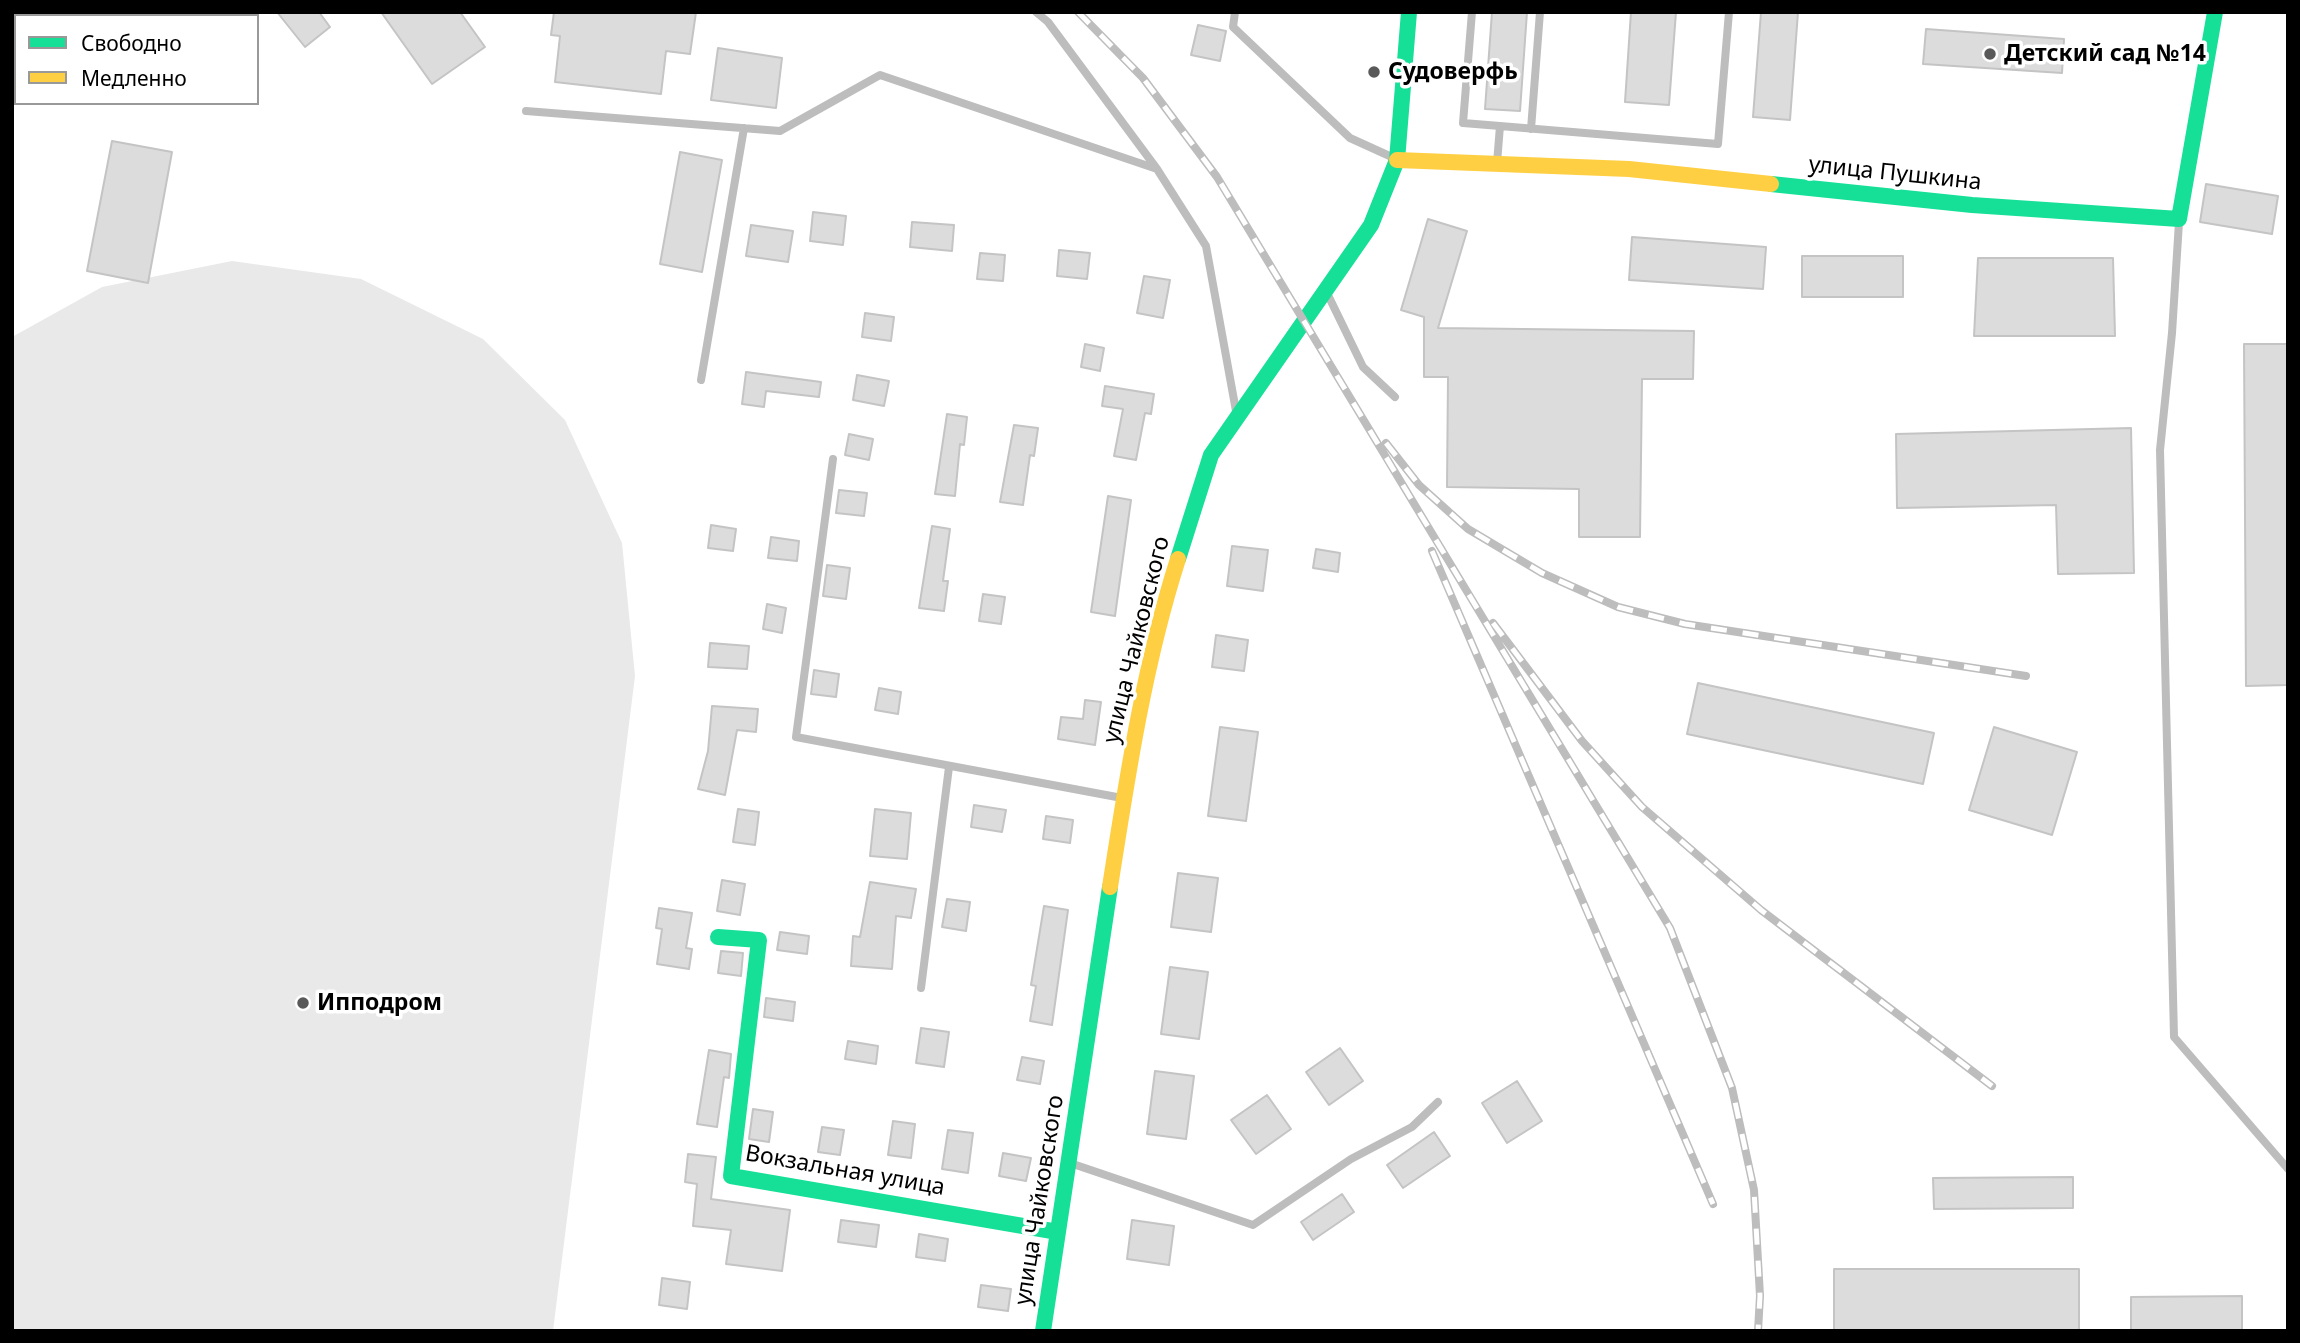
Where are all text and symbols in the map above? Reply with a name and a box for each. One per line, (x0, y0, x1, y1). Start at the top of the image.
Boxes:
legend (14, 14, 259, 105)
text: Свободно (81, 29, 182, 57)
place label: Детский сад №14 (2004, 40, 2206, 68)
marker: Детский сад №14 (1982, 46, 1998, 62)
place label: Судоверфь (1388, 58, 1518, 86)
text: Медленно (81, 64, 187, 92)
marker: Судоверфь (1366, 64, 1382, 80)
street label: улица Пушкина (1807, 151, 1983, 197)
street label: улица Чайковского (1098, 534, 1176, 746)
place label: Ипподром (317, 989, 442, 1017)
marker: Ипподром (295, 995, 311, 1011)
street label: улица Чайковского (1010, 1093, 1070, 1307)
street label: Вокзальная улица (743, 1140, 947, 1202)

